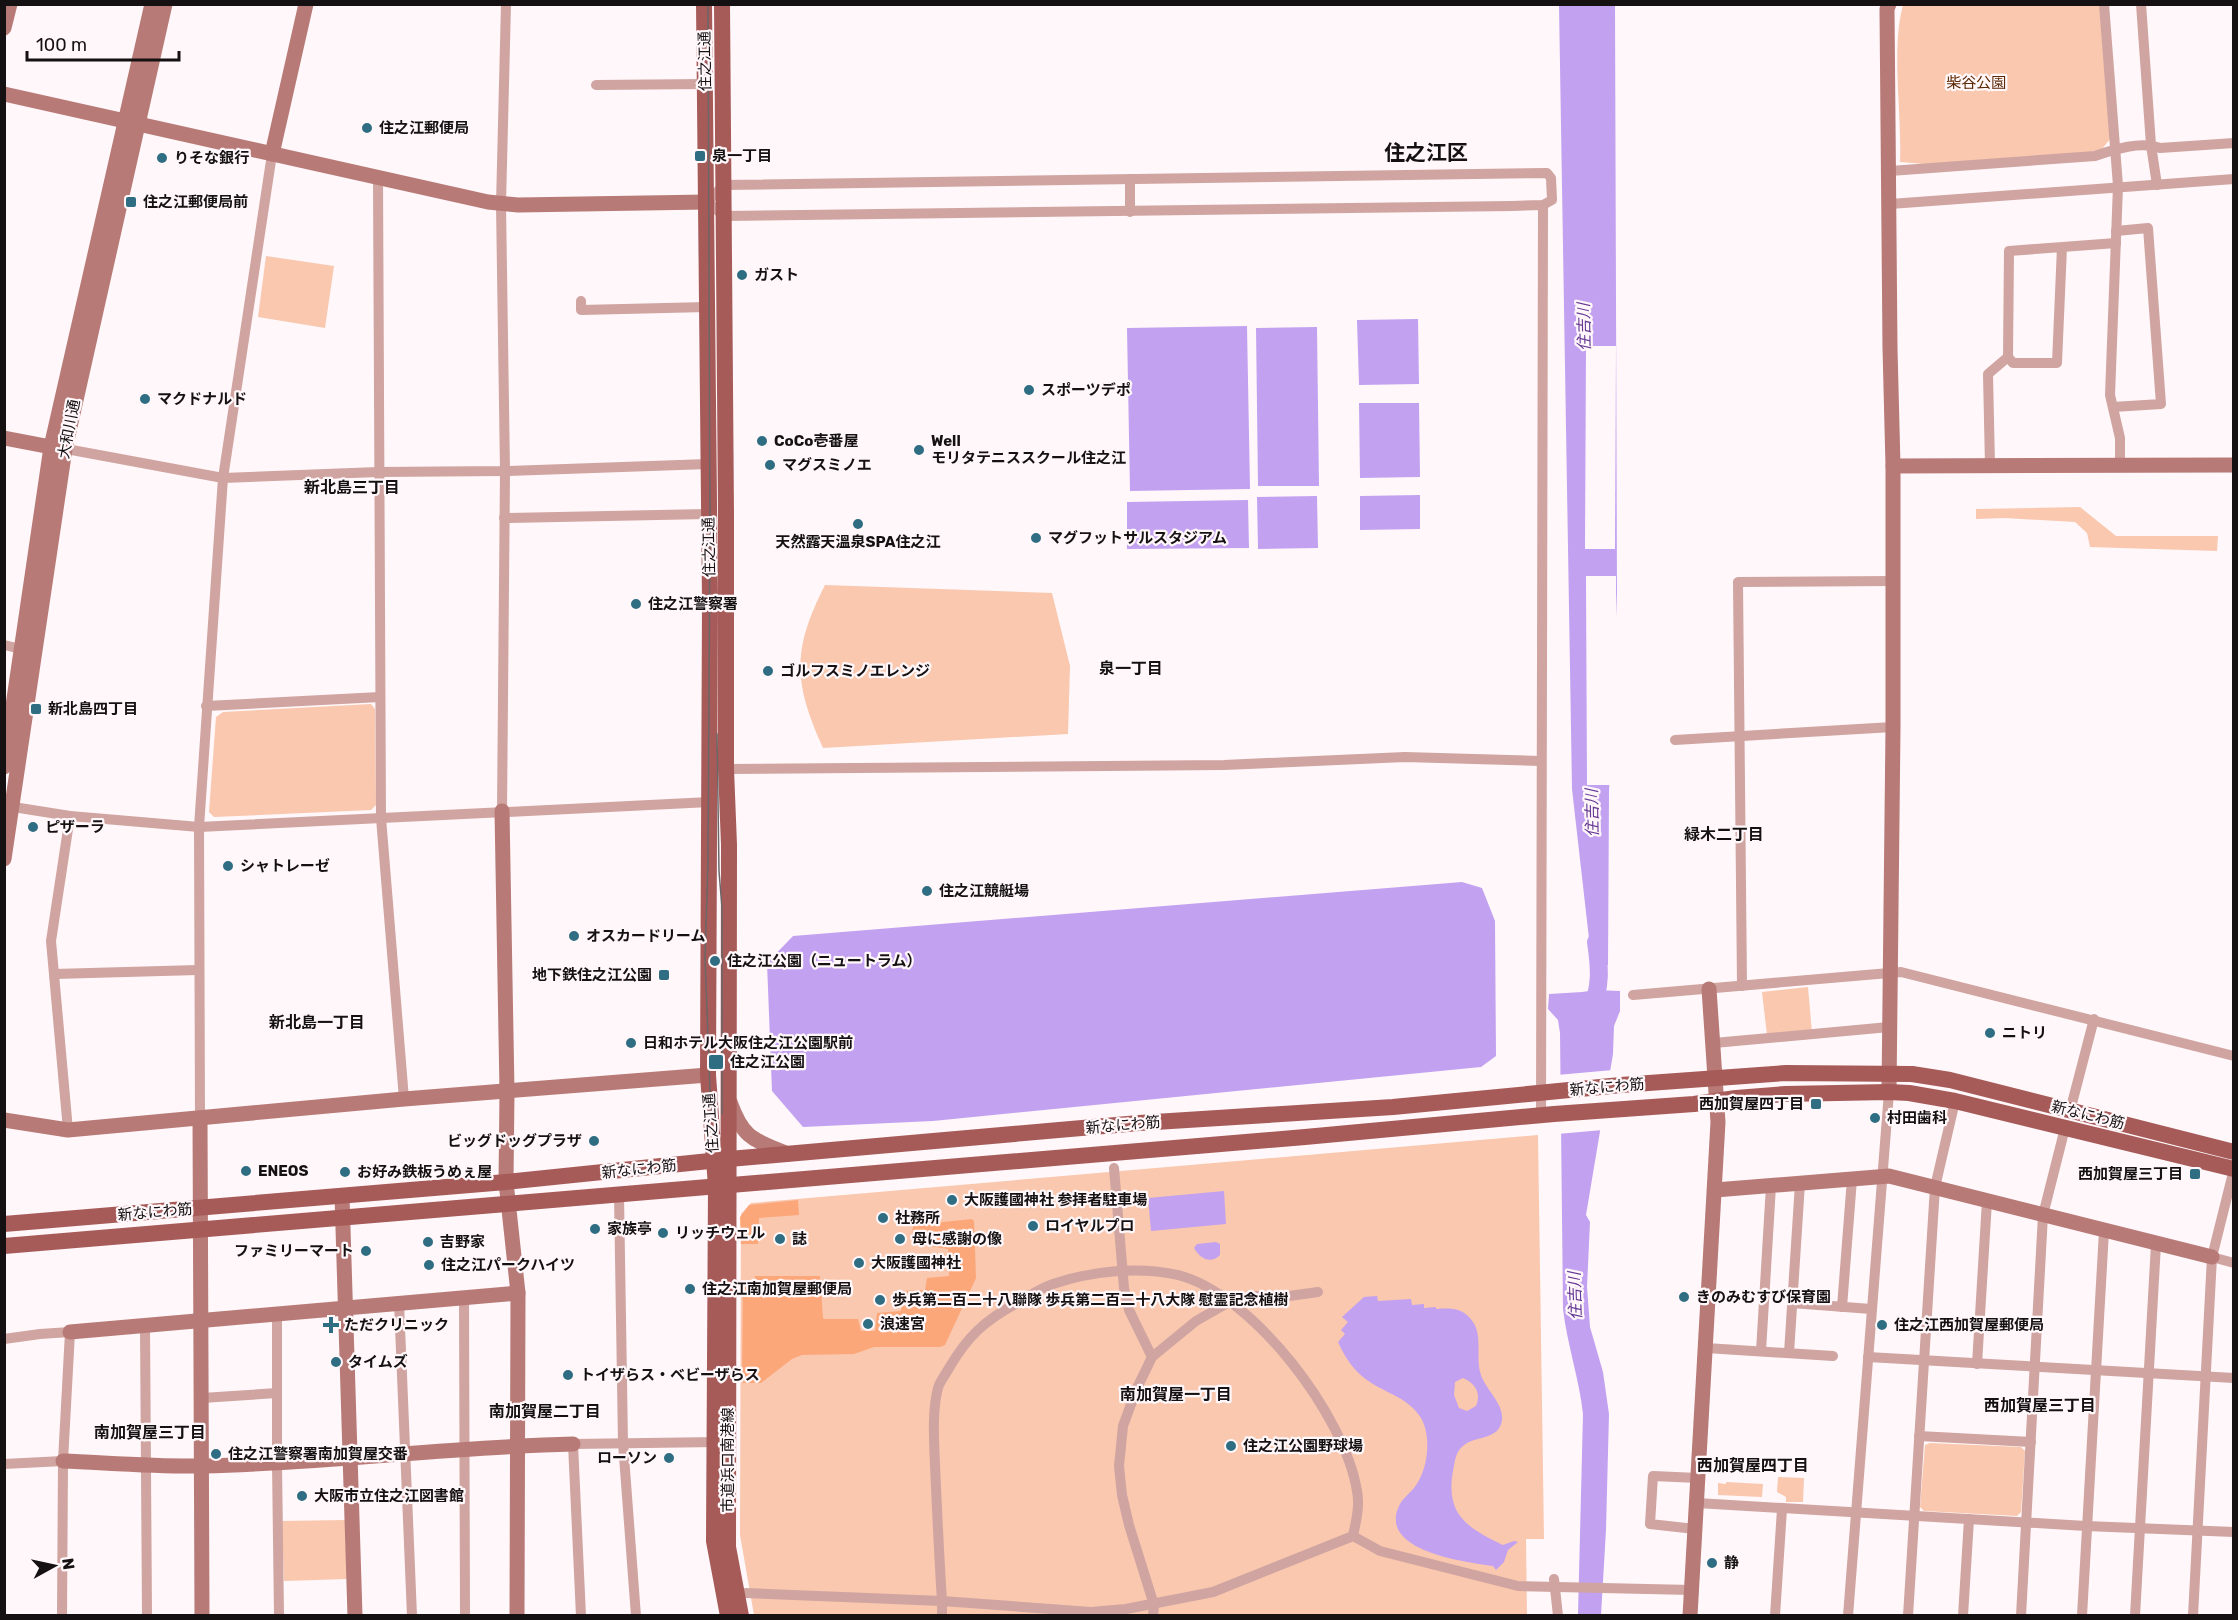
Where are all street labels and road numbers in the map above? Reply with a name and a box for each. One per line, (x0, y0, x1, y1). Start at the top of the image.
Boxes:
street label: 住之江通 (695, 31, 715, 91)
street label: 大和川通 (54, 398, 84, 460)
street label: 住之江通 (699, 517, 719, 577)
street label: 新なにわ筋 (1569, 1075, 1645, 1099)
street label: 住之江通 (700, 1092, 722, 1154)
street label: 新なにわ筋 (2049, 1097, 2127, 1133)
street label: 新なにわ筋 (1085, 1113, 1161, 1137)
street label: 新なにわ筋 (601, 1156, 677, 1182)
street label: 新なにわ筋 (117, 1200, 193, 1224)
street label: 市道浜口南港線 (719, 1407, 737, 1513)

